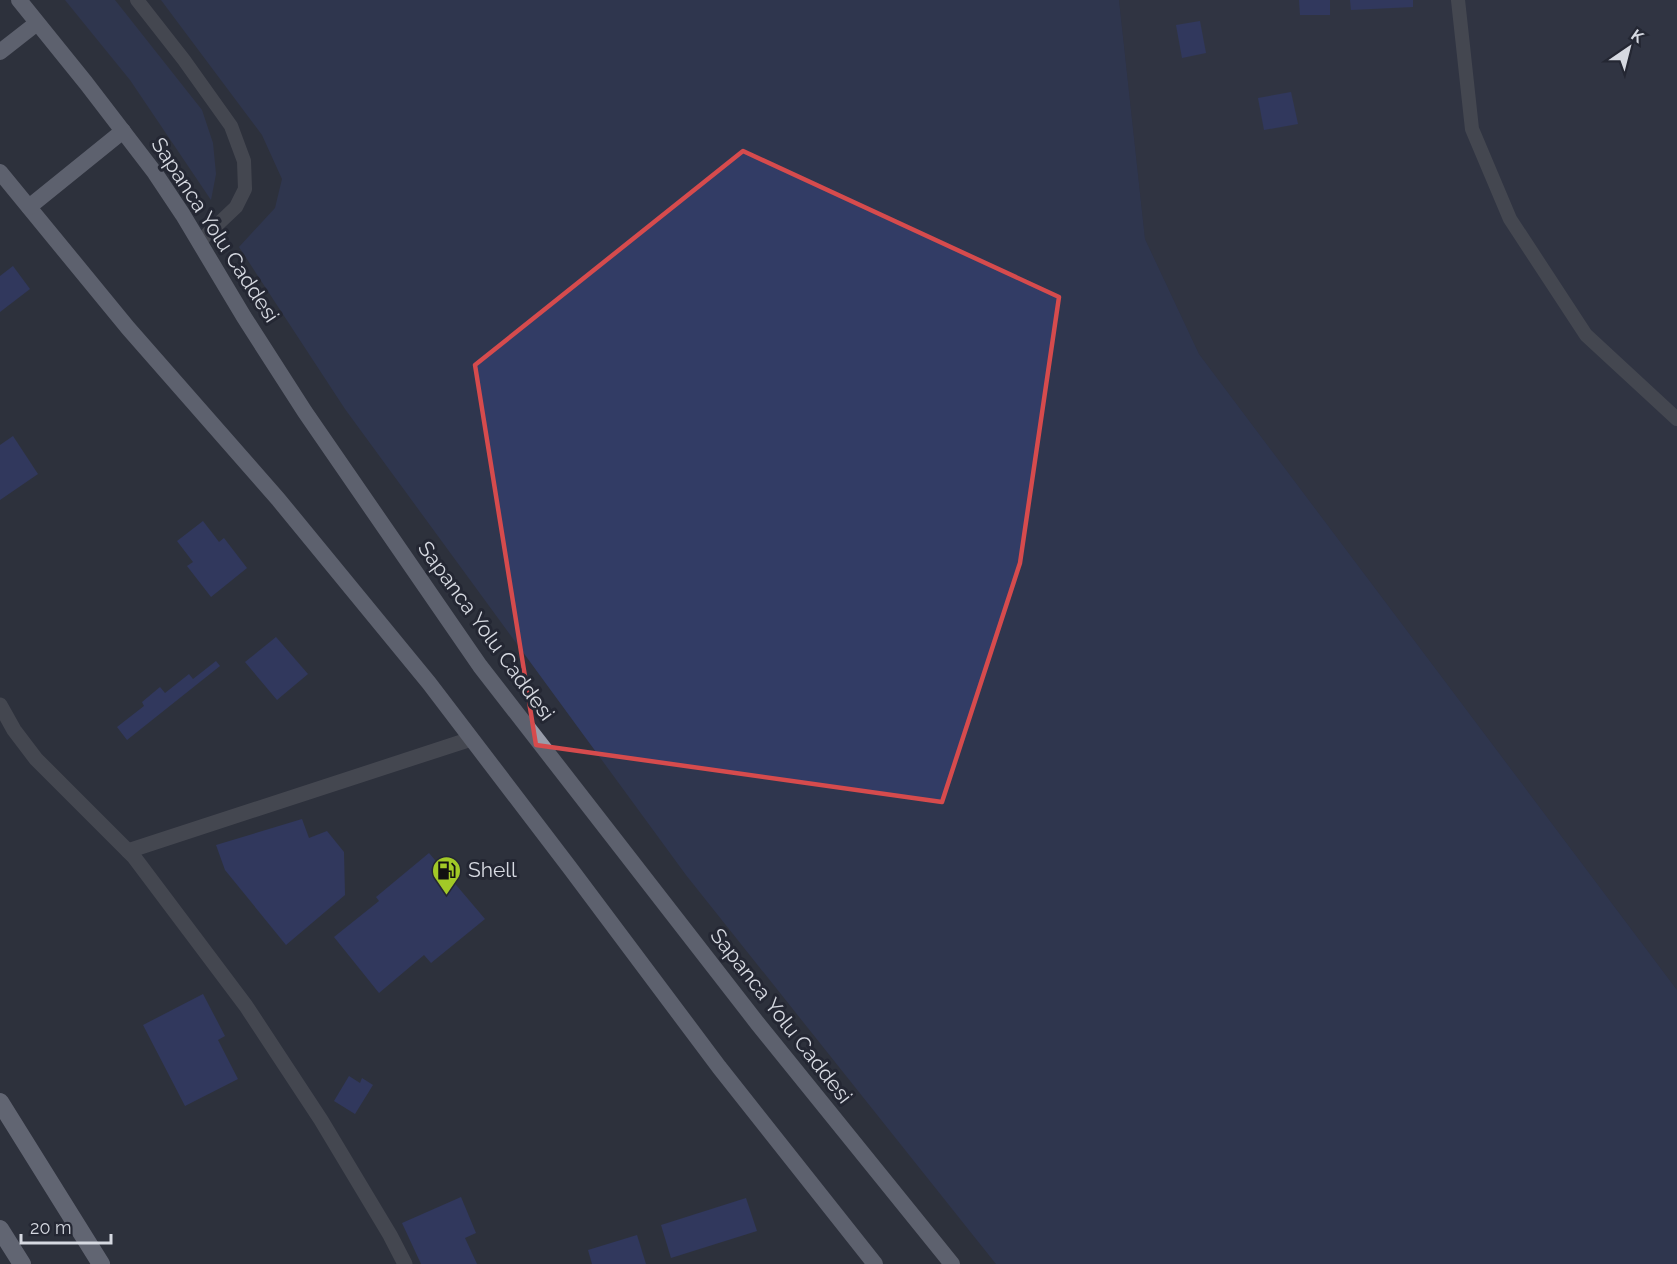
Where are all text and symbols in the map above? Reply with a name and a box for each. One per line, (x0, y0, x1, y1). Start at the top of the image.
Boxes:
north arrow (1599, 18, 1659, 78)
text: K (1627, 25, 1647, 47)
street label: Sapanca Yolu Caddesi (146, 133, 285, 327)
street label: Sapanca Yolu Caddesi (413, 536, 560, 725)
fuel station icon: Shell (431, 854, 463, 896)
place label: Shell (468, 857, 517, 882)
street label: Sapanca Yolu Caddesi (705, 923, 857, 1108)
scale bar (21, 1207, 111, 1245)
text: 20 m (30, 1217, 72, 1238)

